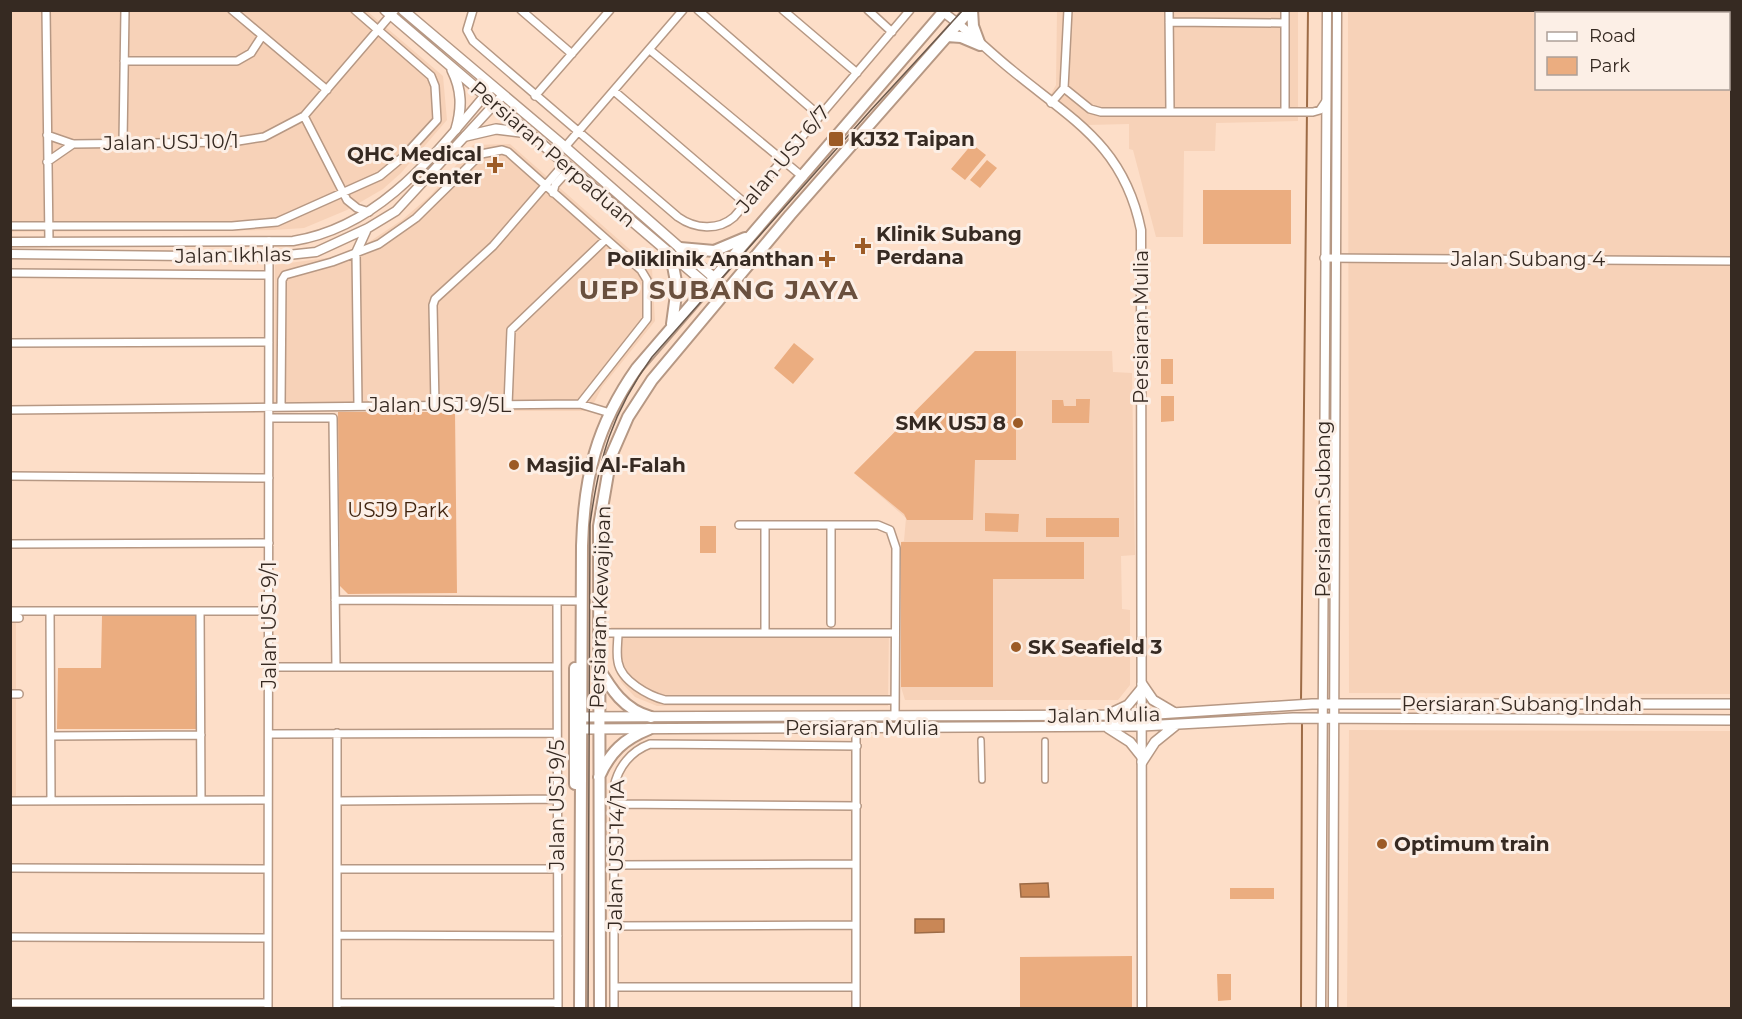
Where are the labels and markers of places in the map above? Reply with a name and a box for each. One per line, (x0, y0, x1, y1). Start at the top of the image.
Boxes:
place label: KJ32 Taipan (850, 127, 975, 151)
marker: KJ32 Taipan (827, 130, 845, 148)
place label: QHC Medical Center (347, 142, 482, 189)
marker: QHC Medical Center (486, 156, 504, 174)
place label: Klinik Subang Perdana (876, 222, 1022, 269)
marker: Klinik Subang Perdana (854, 237, 872, 255)
place label: Poliklinik Ananthan (607, 247, 814, 271)
marker: Poliklinik Ananthan (818, 250, 836, 268)
place label: SMK USJ 8 (895, 411, 1006, 435)
marker: SMK USJ 8 (1011, 416, 1025, 430)
place label: Masjid Al-Falah (526, 453, 686, 477)
marker: Masjid Al-Falah (507, 458, 521, 472)
place label: SK Seafield 3 (1028, 635, 1163, 659)
marker: SK Seafield 3 (1009, 640, 1023, 654)
place label: Optimum train (1394, 832, 1549, 856)
marker: Optimum train (1375, 837, 1389, 851)

